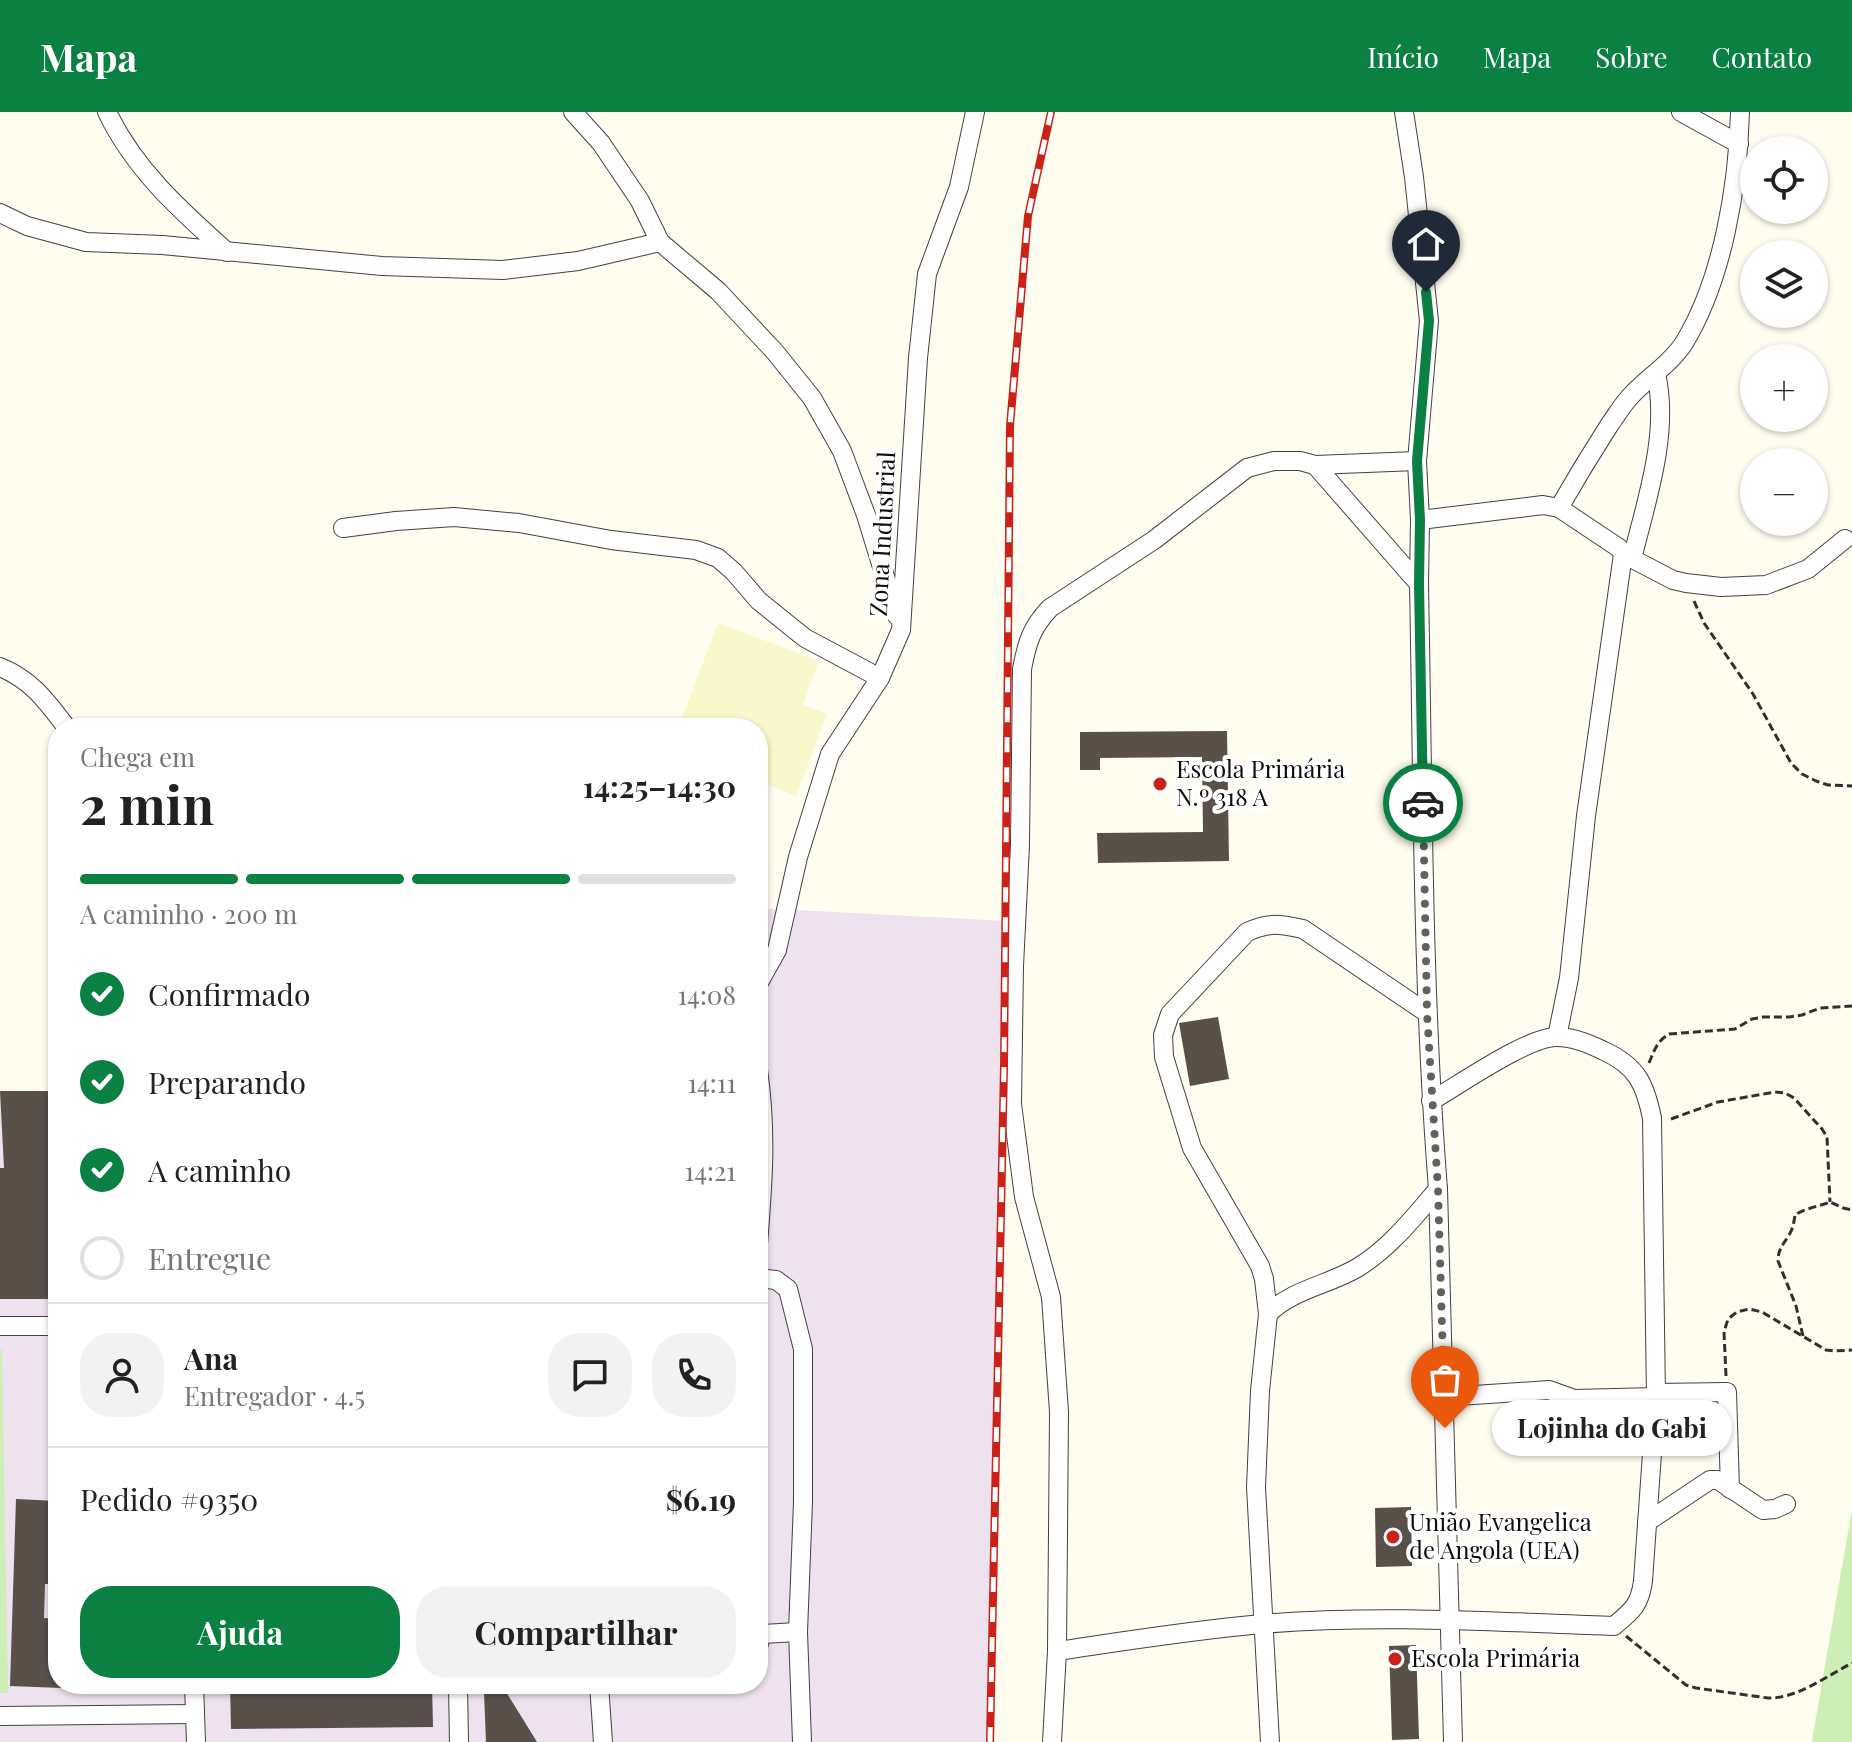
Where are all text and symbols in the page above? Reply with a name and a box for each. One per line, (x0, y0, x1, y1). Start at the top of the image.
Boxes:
text: Mapa (40, 31, 137, 82)
text: Início (1367, 38, 1439, 75)
text: Mapa (1483, 38, 1551, 75)
text: Sobre (1595, 38, 1668, 75)
text: Contato (1712, 38, 1812, 75)
map controls (1740, 136, 1828, 536)
button: locate (1740, 136, 1828, 224)
pin (1392, 210, 1460, 292)
icon: home (1404, 222, 1448, 266)
button: layers (1740, 240, 1828, 328)
button: + (1740, 344, 1828, 432)
button: − (1740, 448, 1828, 536)
street label: Zona Industrial (861, 450, 901, 617)
text: Chega em (80, 739, 195, 774)
place label: Escola Primária N.º 318 A (1176, 752, 1345, 812)
courier (1383, 763, 1463, 843)
text: 14:25–14:30 (583, 766, 736, 806)
text: 2 min (80, 769, 214, 838)
marker: Escola Primária N.º 318 A (1151, 775, 1169, 793)
icon: car (1401, 781, 1445, 825)
text: A caminho · 200 m (80, 896, 297, 931)
icon: check (80, 972, 124, 1016)
text: Confirmado (148, 974, 310, 1014)
text: 14:08 (677, 977, 736, 1012)
icon: check (80, 1060, 124, 1104)
text: Preparando (148, 1062, 306, 1102)
text: 14:11 (687, 1065, 736, 1100)
icon: check (80, 1148, 124, 1192)
text: A caminho (148, 1150, 291, 1190)
text: 14:21 (685, 1153, 736, 1188)
text: Entregue (148, 1238, 271, 1278)
button: person (80, 1333, 164, 1417)
button: chat (548, 1333, 632, 1417)
button: phone (652, 1333, 736, 1417)
text: Ana (184, 1338, 238, 1378)
pin (1411, 1346, 1479, 1428)
icon: bag (1423, 1358, 1467, 1402)
text: Entregador · 4.5 (184, 1378, 365, 1413)
callout: Lojinha do Gabi (1493, 1400, 1733, 1456)
text: Lojinha do Gabi (1517, 1410, 1707, 1445)
text: Pedido #9350 (80, 1479, 258, 1519)
text: $6.19 (666, 1479, 736, 1519)
place label: União Evangelica de Angola (UEA) (1409, 1505, 1592, 1565)
marker: União Evangelica de Angola (UEA) (1384, 1528, 1402, 1546)
button: Ajuda (80, 1586, 400, 1678)
button: Compartilhar (416, 1586, 736, 1678)
place label: Escola Primária (1411, 1641, 1580, 1673)
marker: Escola Primária (1386, 1650, 1404, 1668)

